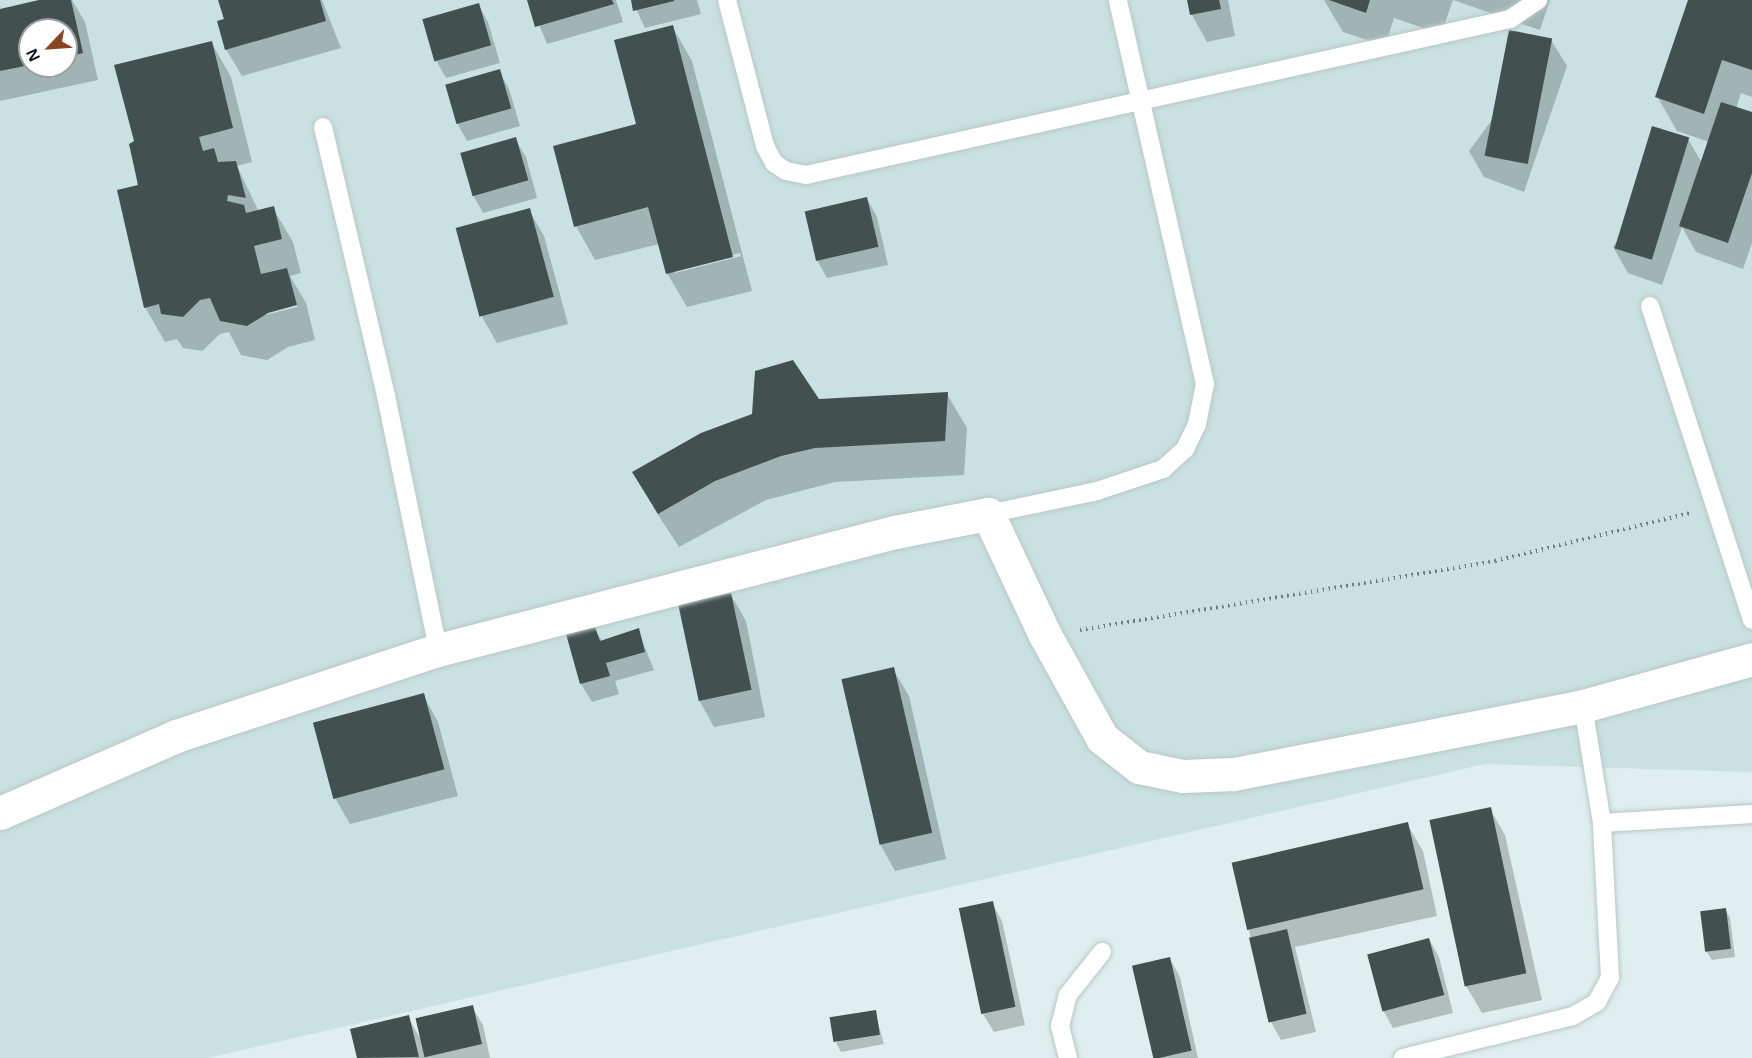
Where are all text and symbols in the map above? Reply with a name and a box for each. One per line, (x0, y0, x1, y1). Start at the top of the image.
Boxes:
north arrow (18, 18, 78, 78)
text: N (23, 46, 43, 64)

